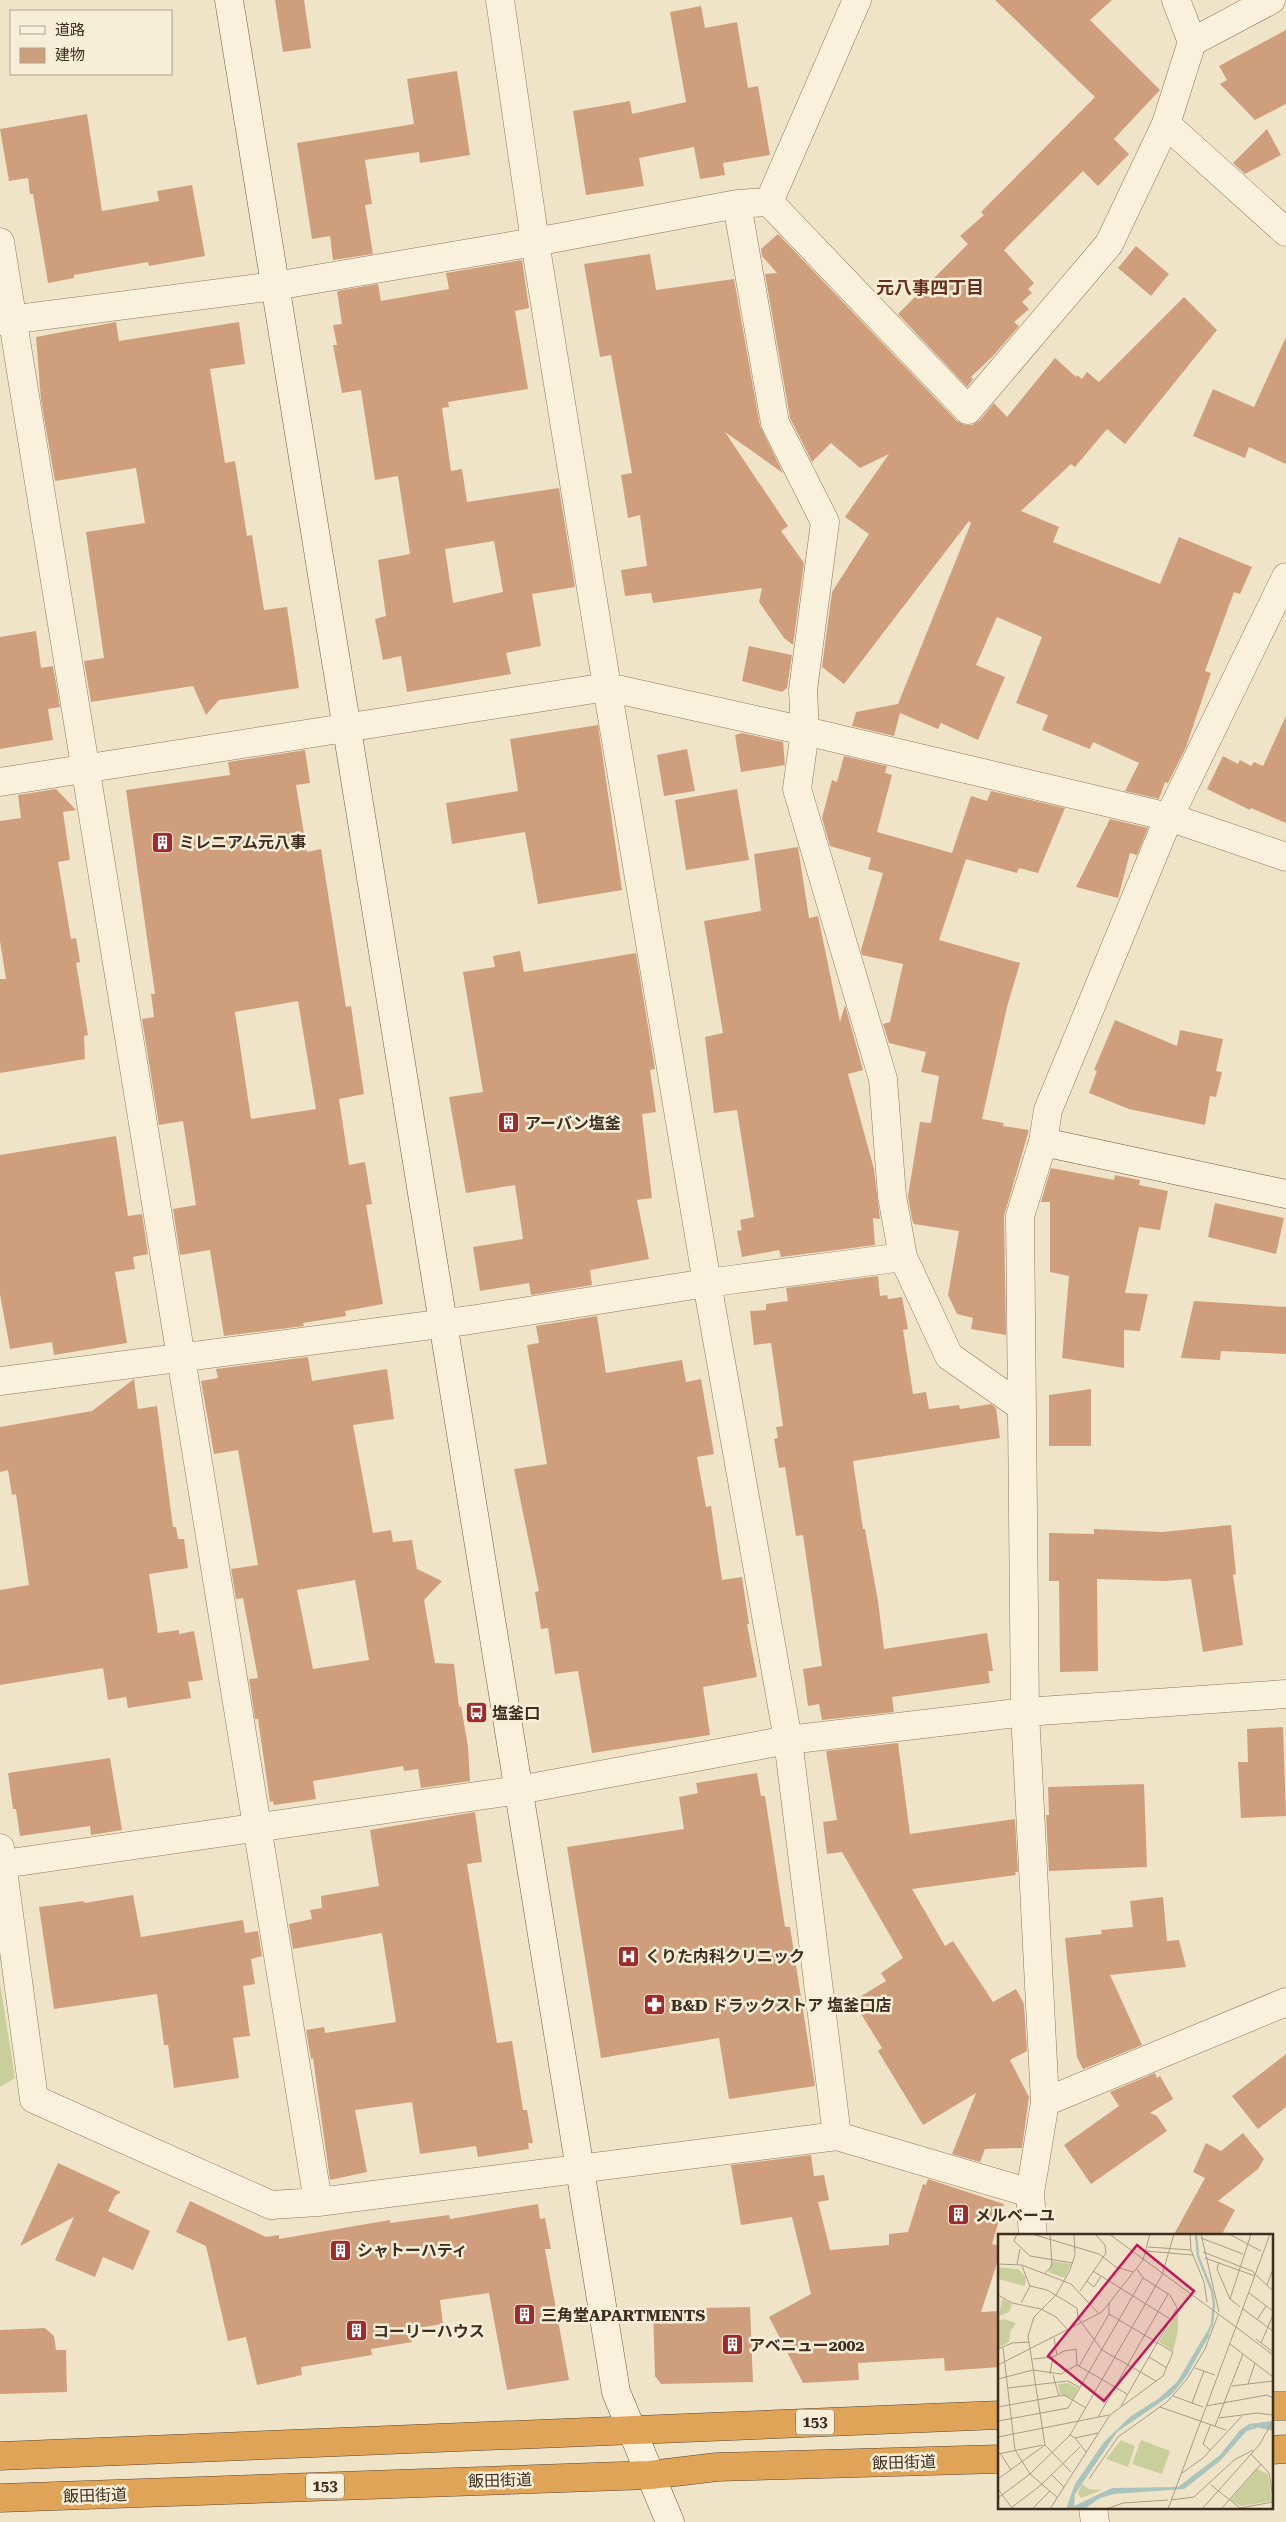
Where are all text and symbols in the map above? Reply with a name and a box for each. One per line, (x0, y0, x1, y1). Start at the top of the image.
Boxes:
legend (10, 10, 172, 75)
text: 道路 (55, 21, 85, 39)
text: 建物 (55, 46, 85, 64)
district label: 元八事四丁目 (876, 277, 984, 298)
building icon: ミレニアム元八事 (151, 830, 175, 854)
place label: ミレニアム元八事 (179, 833, 306, 852)
building icon: アーバン塩釜 (497, 1111, 521, 1135)
place label: アーバン塩釜 (525, 1114, 621, 1133)
bus stop icon: 塩釜口 (464, 1701, 488, 1725)
place label: 塩釜口 (492, 1704, 540, 1723)
hospital icon: くりた内科クリニック (617, 1944, 641, 1968)
place label: くりた内科クリニック (645, 1947, 805, 1966)
pharmacy icon: B&D ドラックストア 塩釜口店 (643, 1993, 667, 2017)
place label: B&D ドラックストア 塩釜口店 (671, 1996, 891, 2015)
building icon: メルベーユ (947, 2203, 971, 2227)
place label: メルベーユ (975, 2206, 1055, 2225)
inset map (998, 2234, 1274, 2510)
building icon: シャトーハティ (329, 2238, 353, 2262)
place label: シャトーハティ (357, 2241, 468, 2260)
building icon: 三角堂APARTMENTS (513, 2303, 537, 2327)
place label: 三角堂APARTMENTS (541, 2306, 705, 2325)
building icon: コーリーハウス (345, 2319, 369, 2343)
place label: コーリーハウス (373, 2322, 485, 2341)
building icon: アベニュー2002 (721, 2333, 745, 2357)
place label: アベニュー2002 (749, 2336, 865, 2355)
road number: 153 (796, 2410, 834, 2434)
street label: 飯田街道 (872, 2452, 936, 2473)
street label: 飯田街道 (468, 2470, 532, 2491)
road number: 153 (306, 2474, 344, 2498)
street label: 飯田街道 (63, 2485, 127, 2506)

